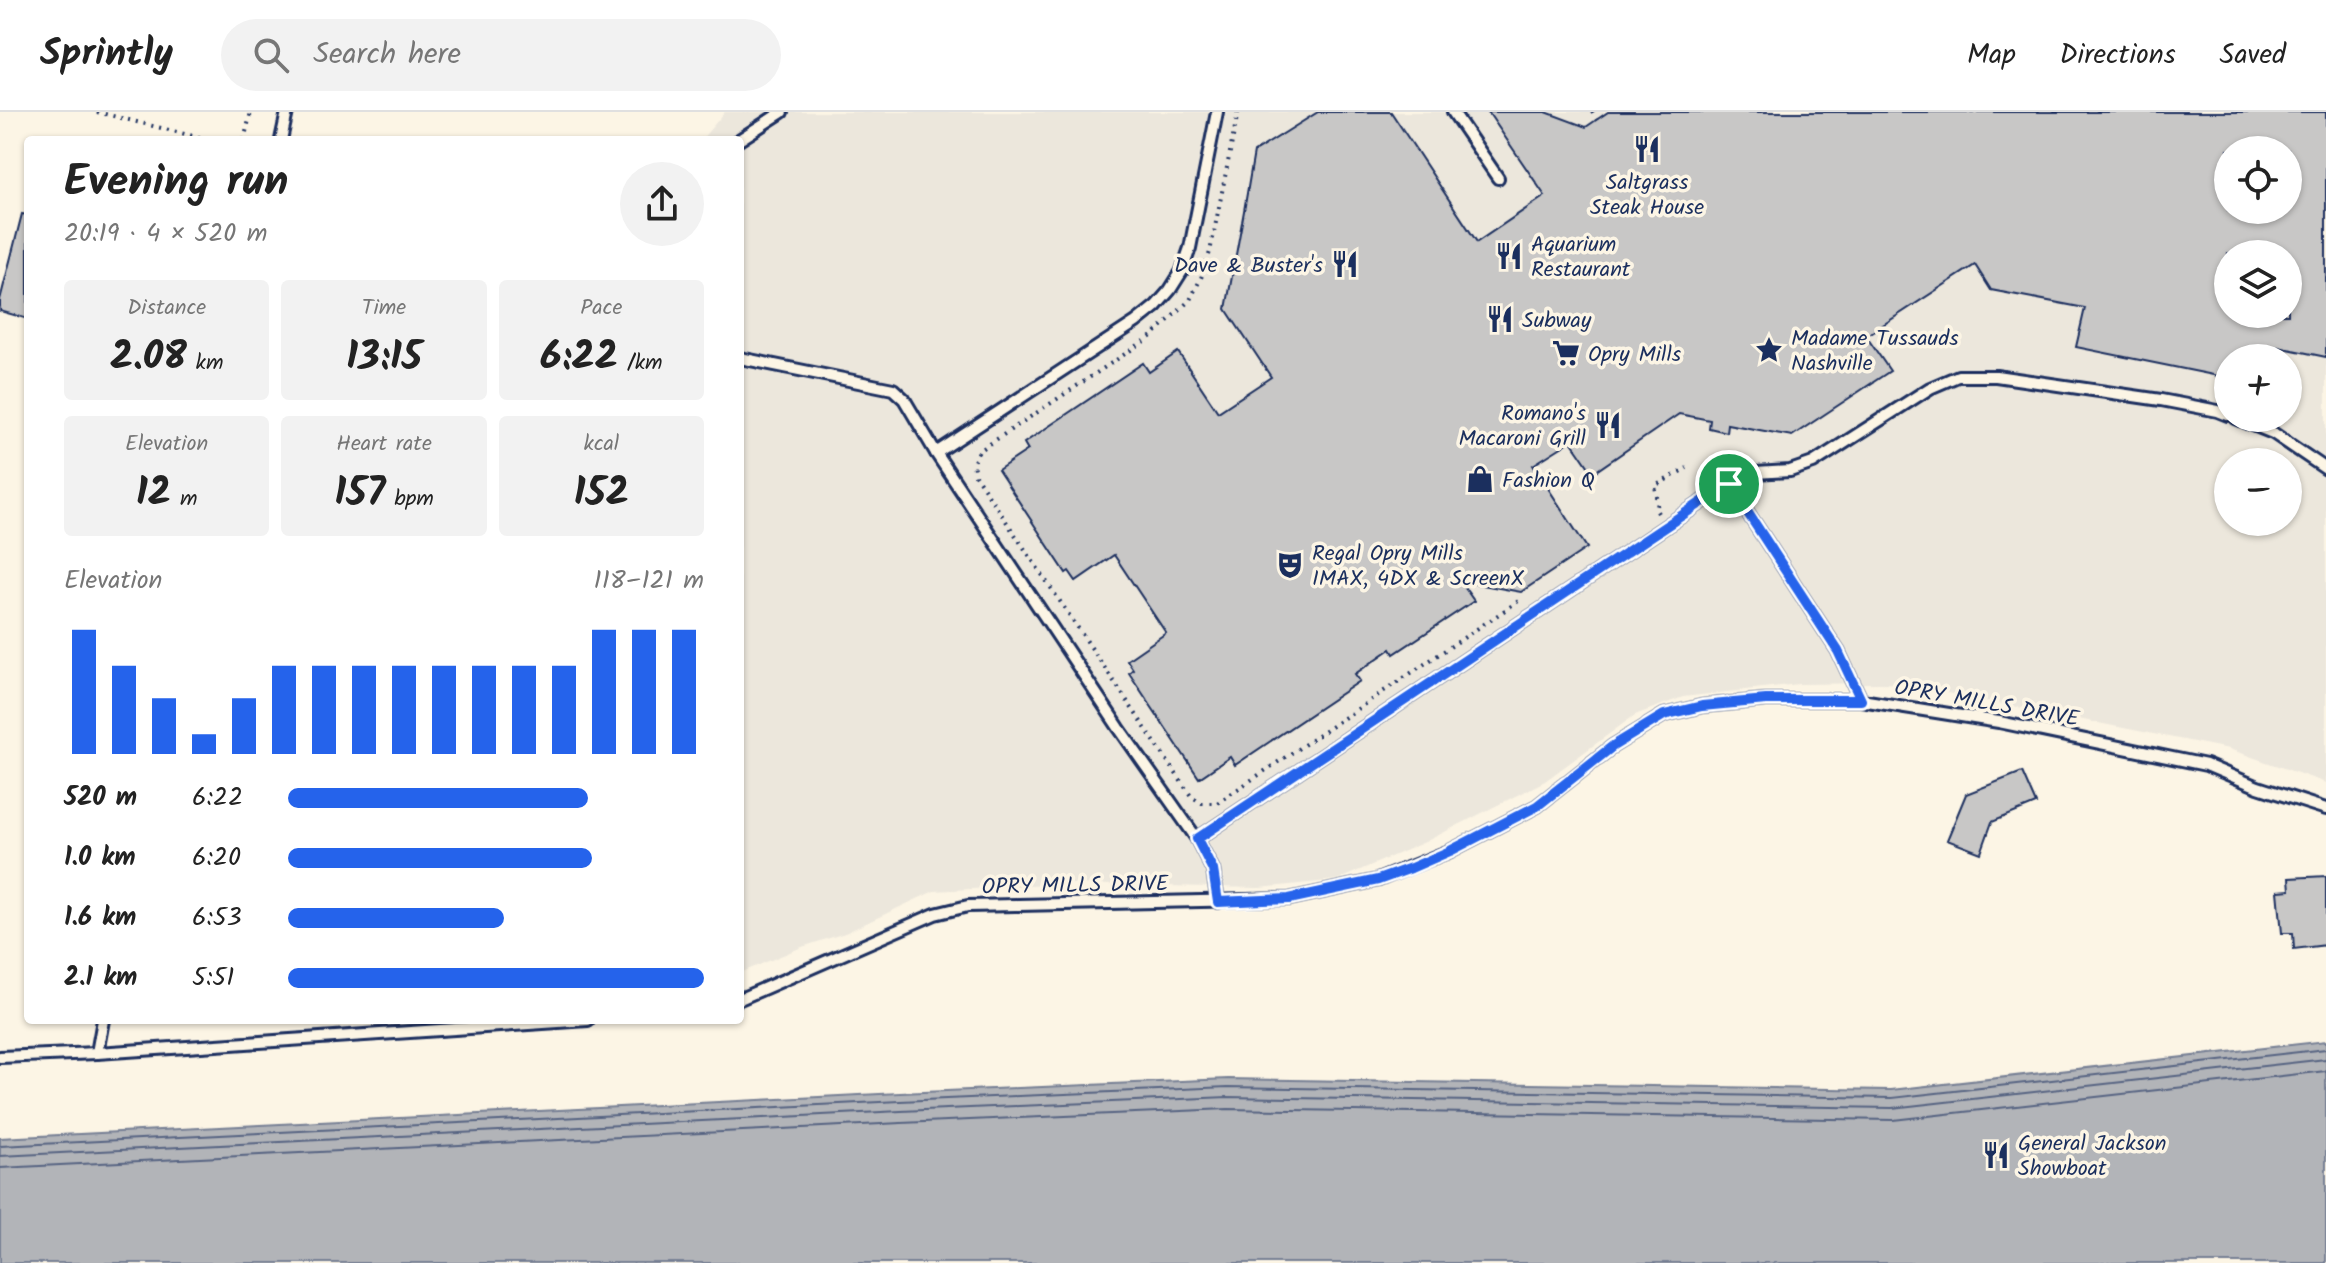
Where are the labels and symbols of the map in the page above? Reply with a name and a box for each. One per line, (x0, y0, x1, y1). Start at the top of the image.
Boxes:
restaurant icon: Saltgrass Steak House (1632, 134, 1662, 164)
place label: Saltgrass Steak House (1590, 166, 1704, 226)
place label: Aquarium Restaurant (1531, 228, 1631, 288)
restaurant icon: Aquarium Restaurant (1494, 241, 1524, 271)
place label: Dave & Buster's (1174, 249, 1324, 284)
restaurant icon: Dave & Buster's (1330, 249, 1360, 279)
restaurant icon: Subway (1485, 304, 1515, 334)
place label: Subway (1522, 304, 1592, 339)
place label: Madame Tussauds Nashville (1791, 322, 1959, 382)
place icon: Madame Tussauds Nashville (1754, 335, 1784, 365)
supermarket icon: Opry Mills (1551, 338, 1581, 368)
place label: Opry Mills (1588, 338, 1682, 373)
place label: Romano's Macaroni Grill (1458, 397, 1587, 457)
restaurant icon: Romano's Macaroni Grill (1593, 410, 1623, 440)
pin (1695, 450, 1763, 518)
shop icon: Fashion Q (1465, 464, 1495, 494)
place label: Fashion Q (1502, 464, 1595, 499)
place label: Regal Opry Mills IMAX, 4DX & ScreenX (1312, 537, 1525, 597)
theatre icon: Regal Opry Mills IMAX, 4DX & ScreenX (1275, 550, 1305, 580)
street label: OPRY MILLS DRIVE (1892, 671, 2083, 738)
street label: OPRY MILLS DRIVE (981, 867, 1170, 906)
place label: General Jackson Showboat (2018, 1127, 2167, 1187)
restaurant icon: General Jackson Showboat (1981, 1140, 2011, 1170)

